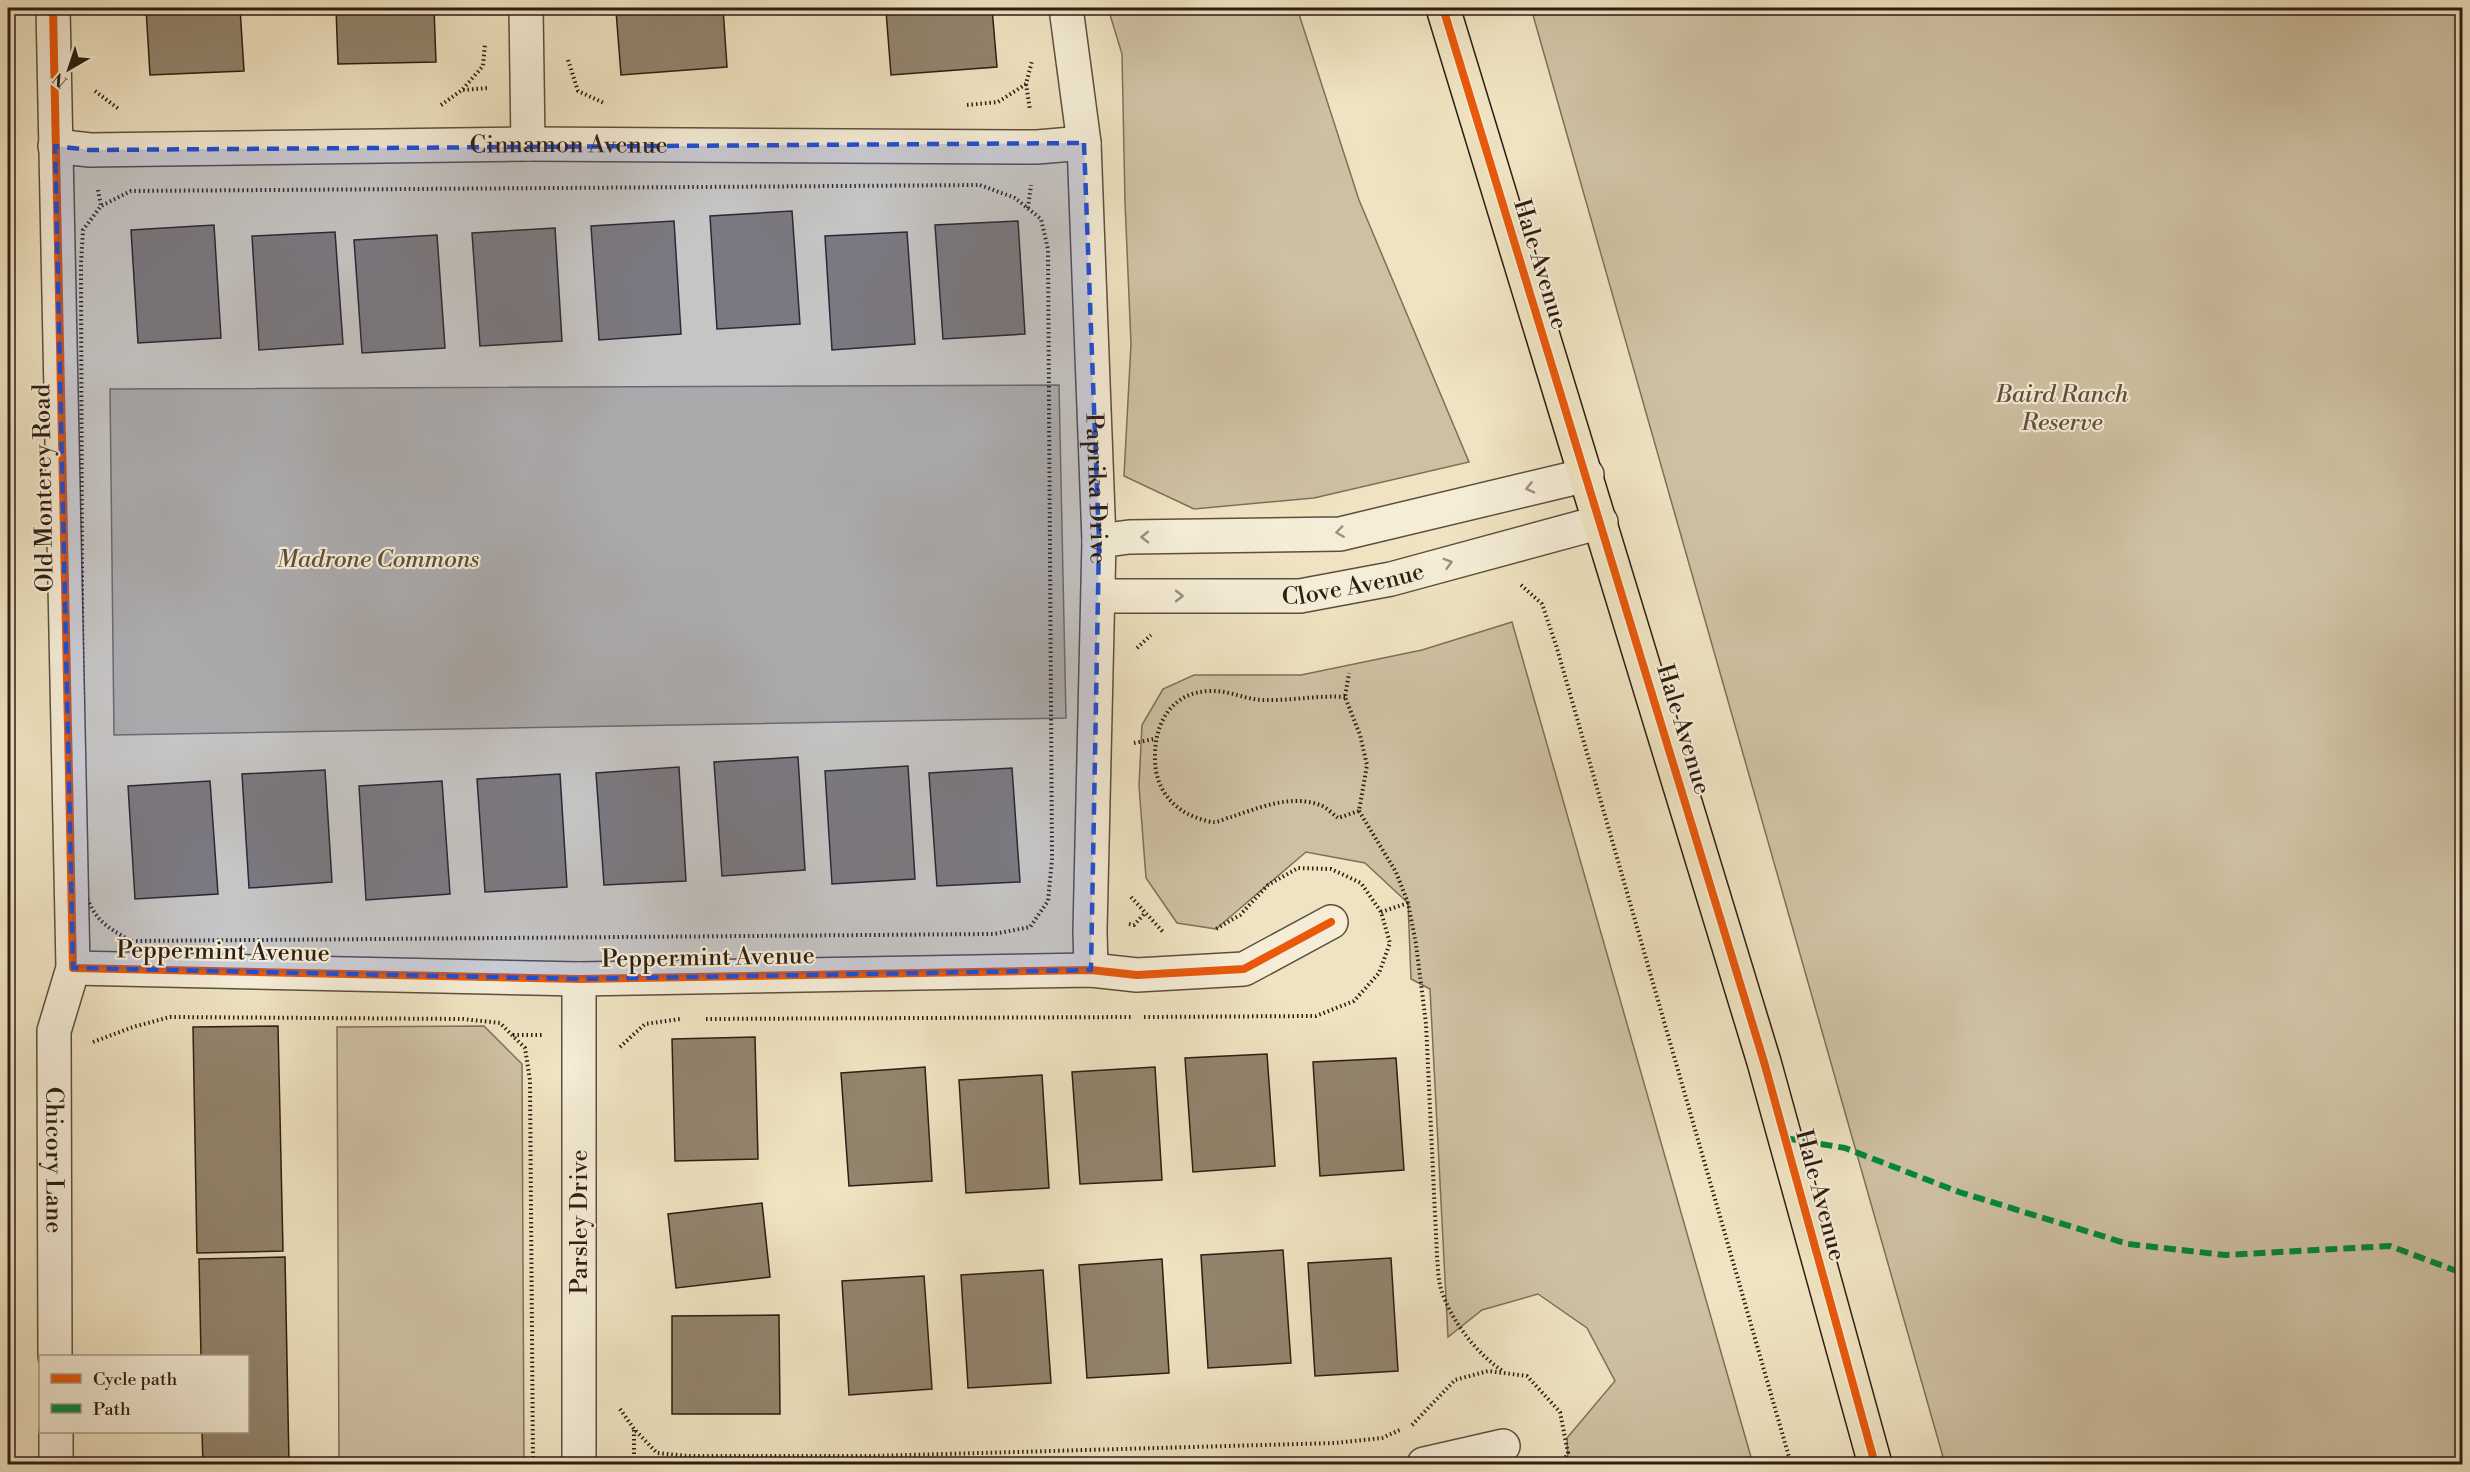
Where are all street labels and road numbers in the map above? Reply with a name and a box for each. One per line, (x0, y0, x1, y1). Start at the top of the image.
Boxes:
street label: Cinnamon Avenue (469, 130, 668, 161)
street label: Hale Avenue (1506, 196, 1574, 333)
street label: Old Monterey Road (27, 383, 61, 592)
street label: Paprika Drive (1078, 412, 1113, 565)
street label: Clove Avenue (1282, 557, 1428, 612)
street label: Hale Avenue (1649, 661, 1717, 798)
street label: Peppermint Avenue (116, 935, 330, 969)
street label: Peppermint Avenue (601, 941, 815, 975)
street label: Chicory Lane (38, 1087, 69, 1233)
street label: Hale Avenue (1788, 1126, 1852, 1264)
street label: Parsley Drive (565, 1149, 595, 1295)

